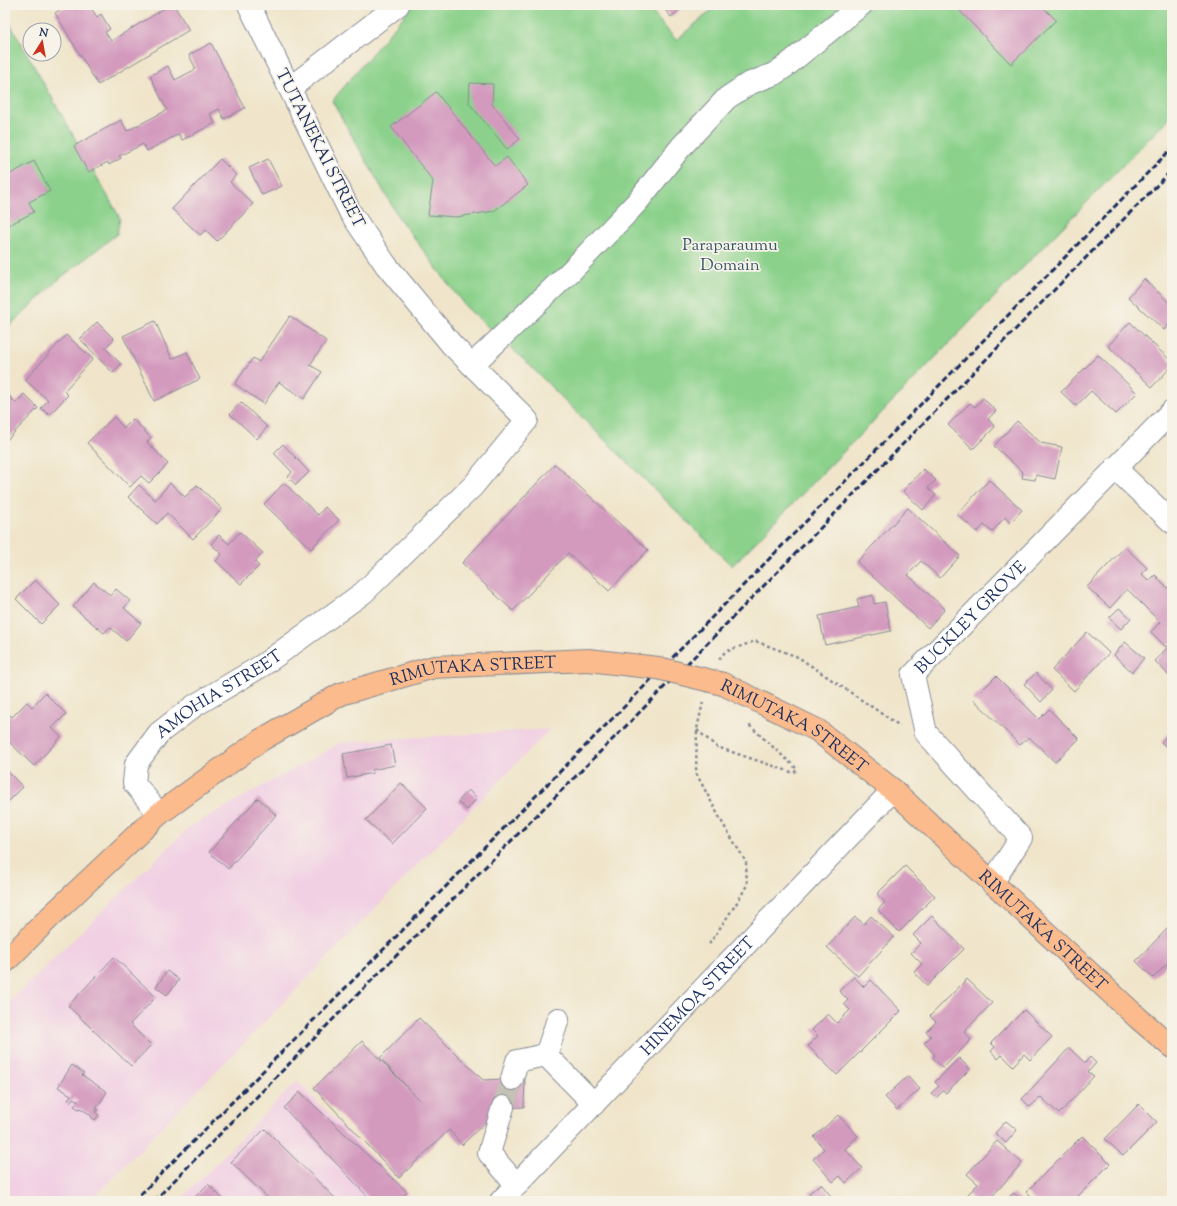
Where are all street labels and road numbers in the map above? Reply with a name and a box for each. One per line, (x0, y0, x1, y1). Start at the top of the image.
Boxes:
street label: TUTANEKAI STREET (269, 65, 370, 233)
street label: BUCKLEY GROVE (910, 556, 1033, 680)
street label: AMOHIA STREET (151, 645, 288, 745)
street label: RIMUTAKA STREET (387, 651, 557, 693)
street label: RIMUTAKA STREET (716, 675, 872, 780)
street label: RIMUTAKA STREET (972, 865, 1112, 998)
street label: HINEMOA STREET (636, 932, 761, 1062)

